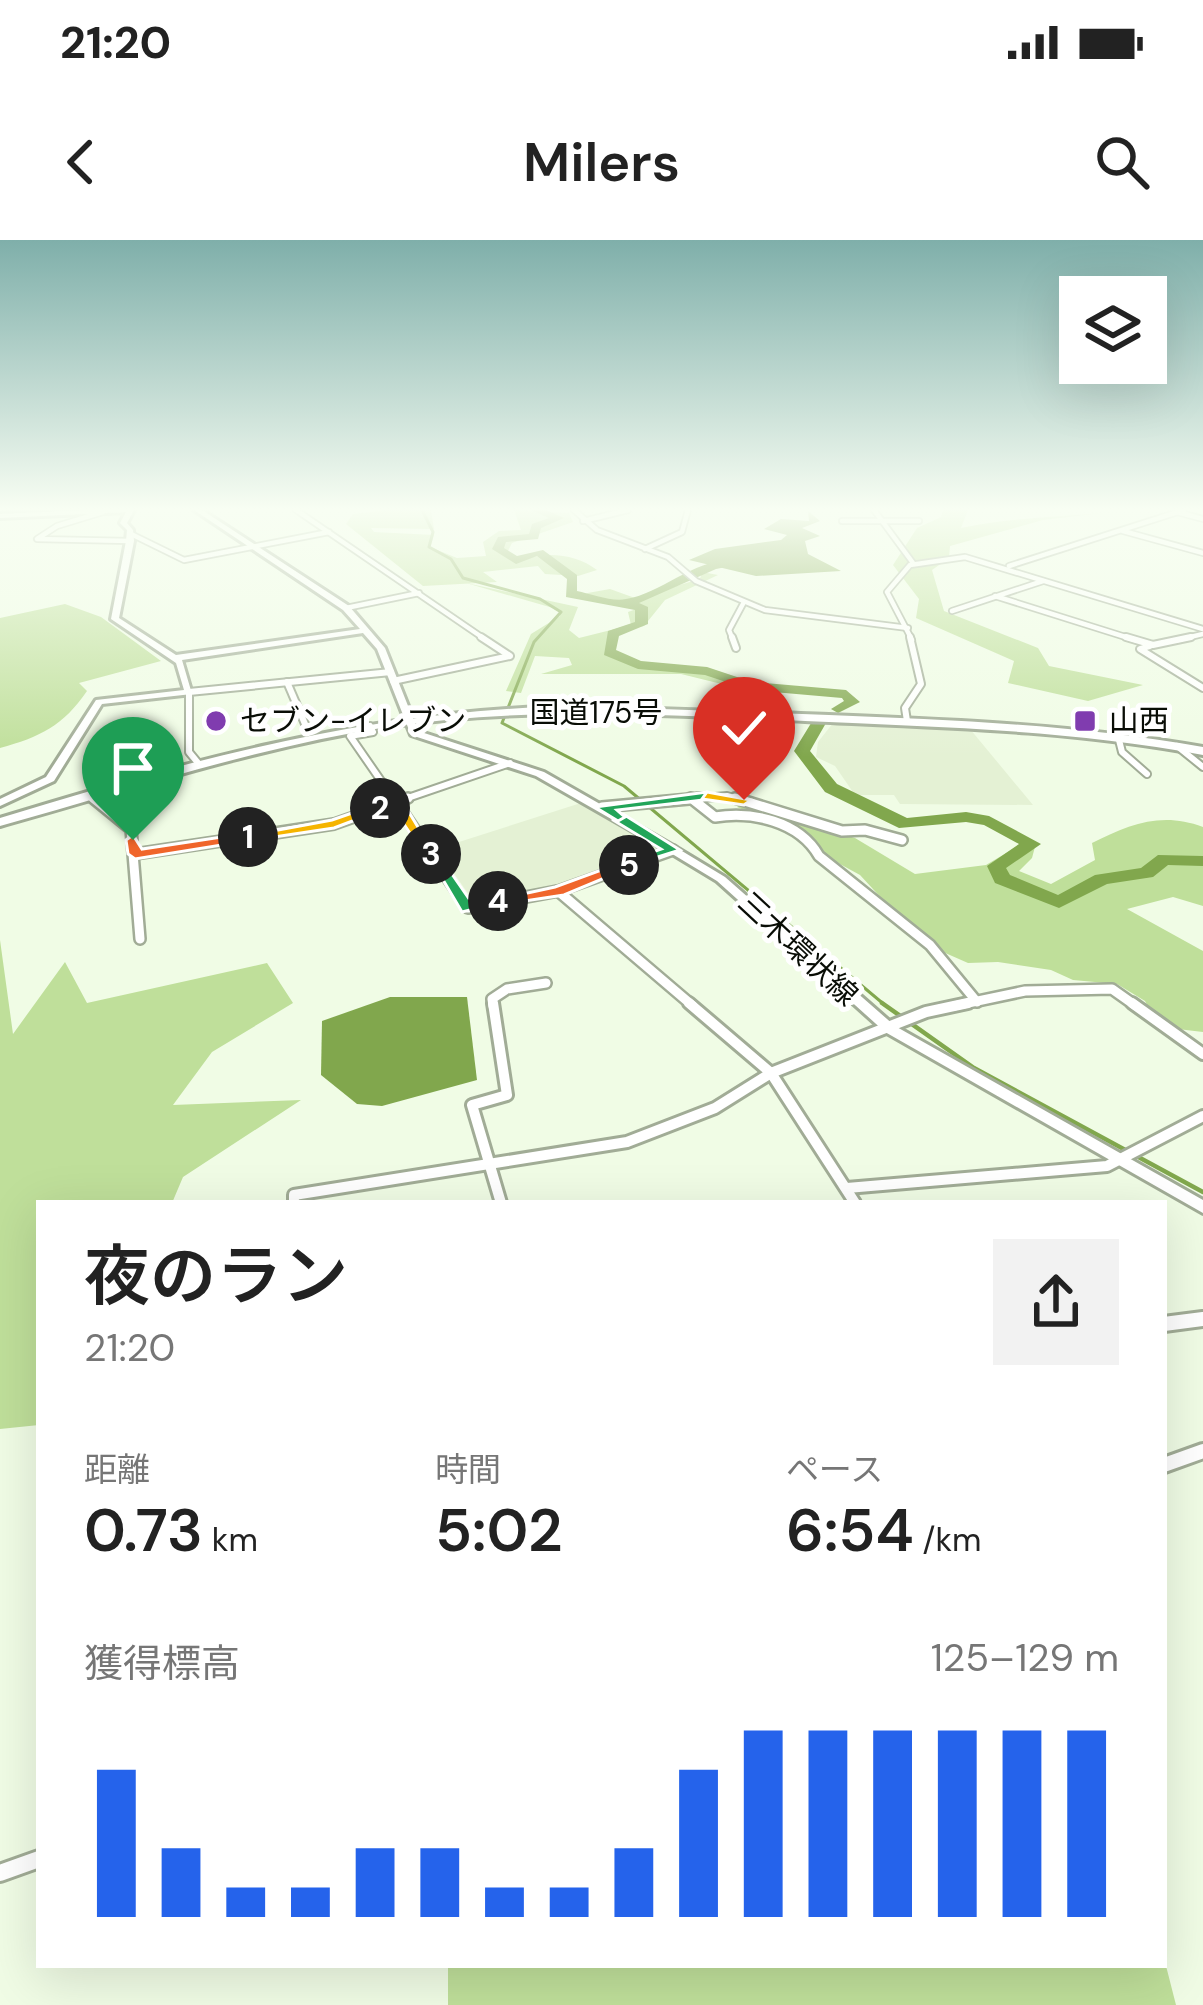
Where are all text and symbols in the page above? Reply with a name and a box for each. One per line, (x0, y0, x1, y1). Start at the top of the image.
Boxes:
text: 21:20 (60, 13, 171, 72)
text: Milers (523, 127, 680, 198)
icon: back (48, 129, 114, 195)
icon: search (1089, 129, 1155, 195)
map controls (1059, 276, 1167, 384)
button: layers (1059, 276, 1167, 384)
pin (693, 677, 795, 800)
street label: 国道175号 (530, 693, 662, 732)
icon: check (711, 695, 777, 761)
place label: セブン-イレブン (240, 701, 466, 740)
place label: 山西 (1109, 701, 1169, 740)
marker: セブン-イレブン (203, 708, 229, 734)
marker: 山西 (1072, 708, 1098, 734)
pin (82, 717, 184, 840)
icon: arrive (100, 735, 166, 801)
pin: 2 (350, 778, 410, 838)
text: 2 (370, 786, 390, 829)
pin: 1 (218, 807, 278, 867)
text: 1 (242, 815, 254, 858)
pin: 3 (401, 824, 461, 884)
text: 3 (421, 832, 441, 875)
pin: 5 (599, 835, 659, 895)
text: 5 (619, 843, 639, 886)
pin: 4 (468, 871, 528, 931)
text: 4 (487, 879, 509, 922)
street label: 三木環状線 (730, 883, 866, 1014)
text: 夜のラン (84, 1234, 348, 1319)
button: share (993, 1239, 1119, 1365)
text: 21:20 (84, 1322, 175, 1373)
text: 距離 (84, 1448, 150, 1491)
text: 時間 (435, 1448, 501, 1491)
text: ペース (786, 1448, 883, 1491)
text: 0.73 (84, 1491, 203, 1570)
text: 5:02 (435, 1491, 563, 1570)
text: 6:54 (786, 1491, 914, 1570)
text: km (203, 1518, 258, 1561)
text: /km (914, 1518, 981, 1561)
text: 125–129 m (931, 1632, 1119, 1683)
text: 獲得標高 (84, 1638, 240, 1689)

